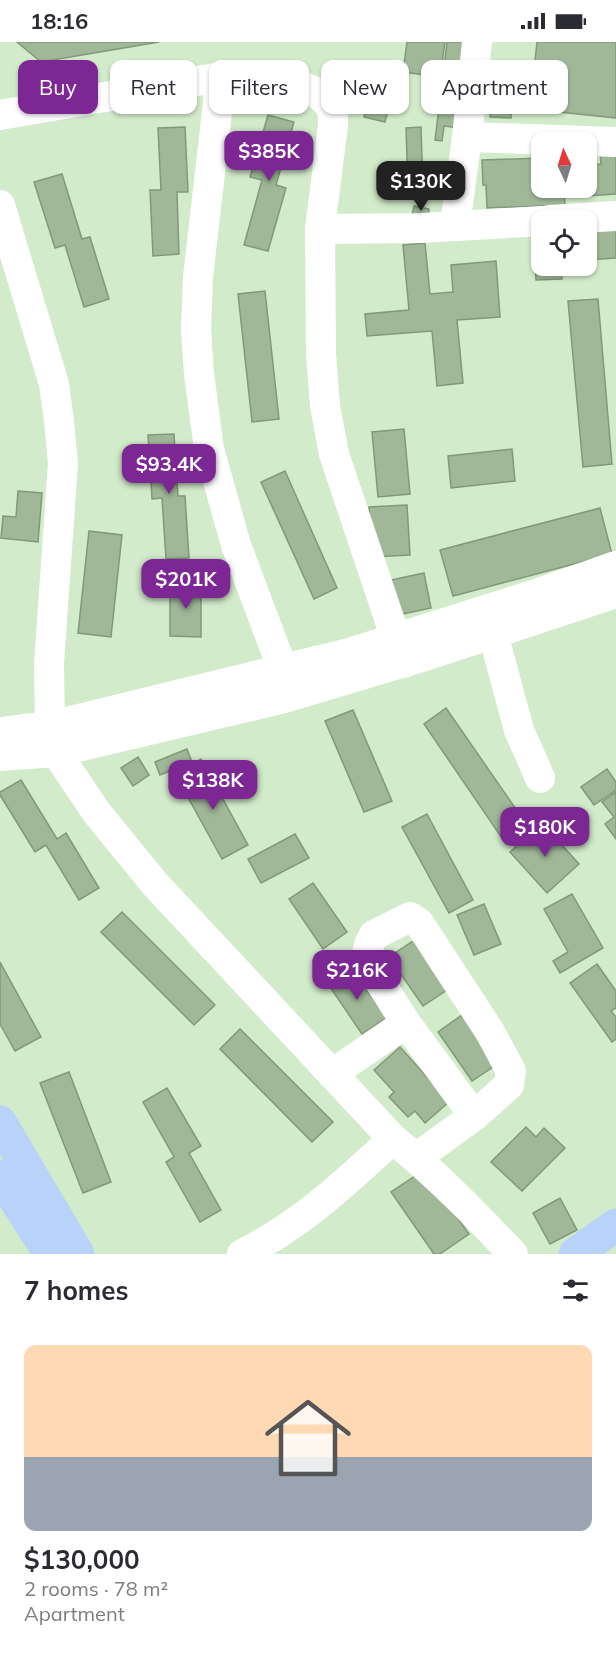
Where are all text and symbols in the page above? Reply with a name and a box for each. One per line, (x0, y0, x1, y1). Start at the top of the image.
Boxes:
text: 18:16 (30, 7, 88, 35)
chip: Buy (18, 60, 98, 114)
chip: Rent (110, 60, 197, 114)
chip: Filters (209, 60, 309, 114)
chip: New (321, 60, 409, 114)
chip: Apartment (421, 60, 568, 114)
pin: $385K (227, 131, 311, 182)
north arrow (531, 132, 597, 198)
map controls (531, 132, 597, 276)
text: $385K (238, 138, 300, 163)
pin: $130K (379, 161, 463, 212)
text: $130K (390, 168, 452, 193)
button: locate (531, 210, 597, 276)
pin: $93.4K (120, 444, 218, 495)
text: $93.4K (136, 451, 202, 476)
pin: $201K (144, 559, 228, 610)
text: $201K (155, 566, 217, 591)
pin: $138K (171, 760, 255, 811)
text: $138K (182, 767, 244, 792)
pin: $180K (503, 807, 587, 858)
text: $180K (514, 814, 576, 839)
pin: $216K (315, 950, 399, 1001)
text: $216K (326, 957, 388, 982)
text: 7 homes (24, 1274, 128, 1307)
icon: filters (559, 1274, 592, 1307)
icon: home (254, 1384, 362, 1492)
text: $130,000 (24, 1543, 140, 1576)
text: 2 rooms · 78 m² (24, 1576, 168, 1601)
text: Apartment (24, 1601, 125, 1626)

